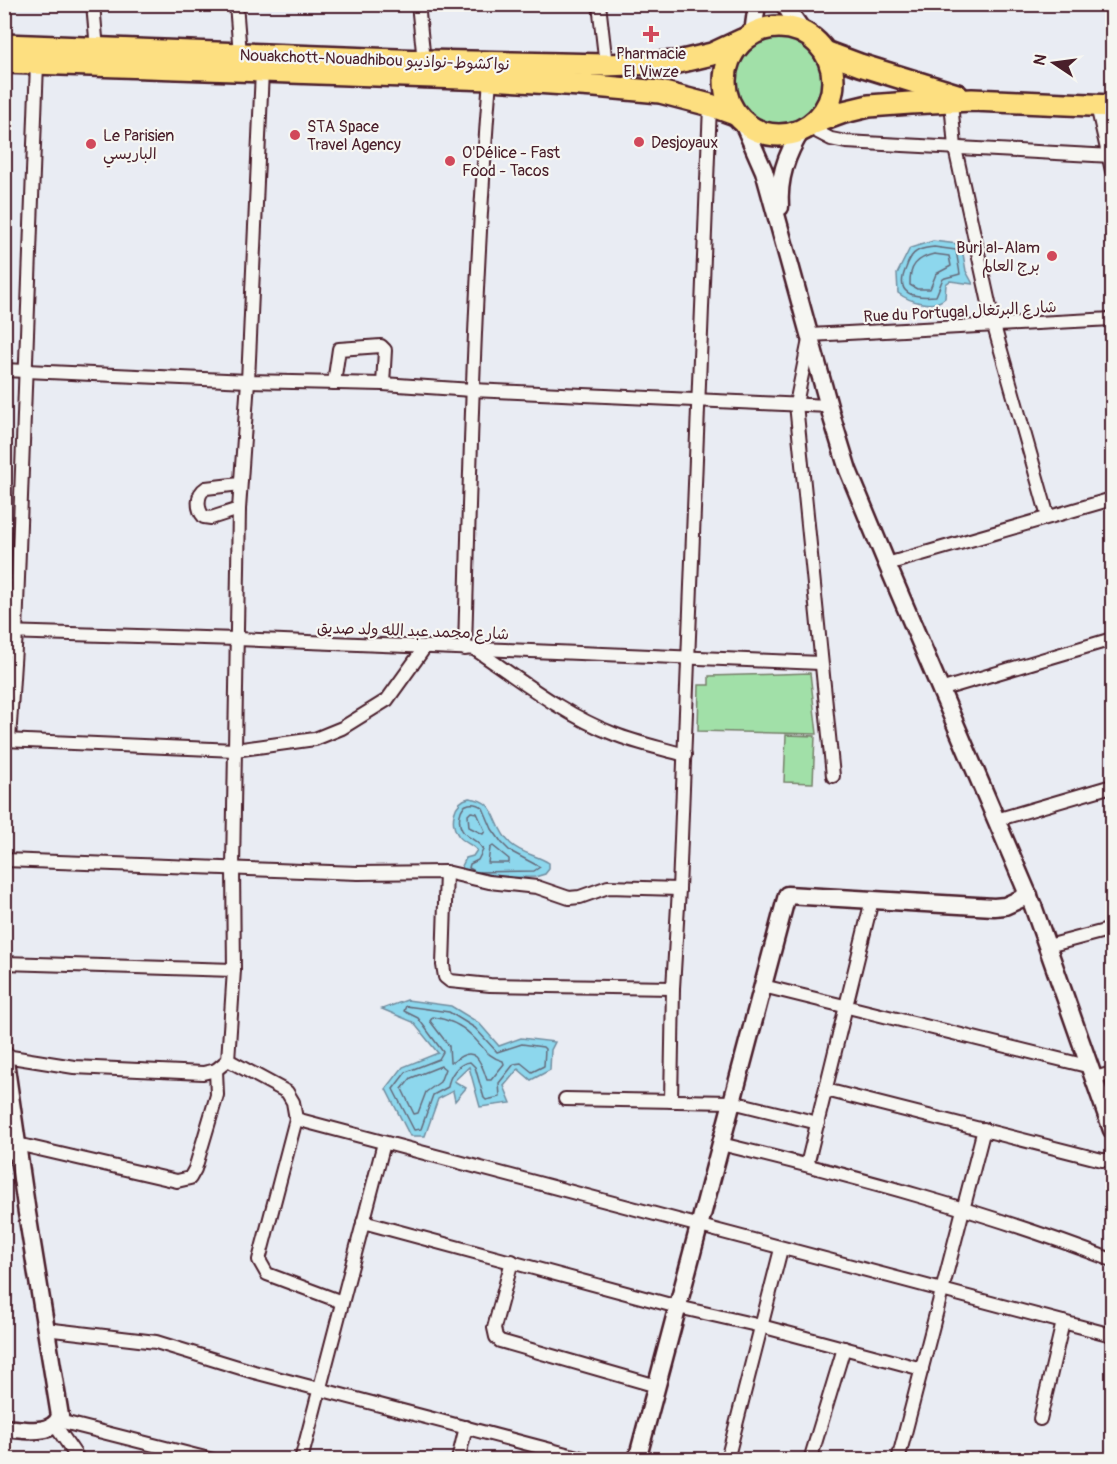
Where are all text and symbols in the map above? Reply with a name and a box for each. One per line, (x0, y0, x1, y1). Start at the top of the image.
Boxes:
marker: Pharmacie El Viwze (644, 27, 658, 41)
north arrow (1024, 33, 1084, 93)
place label: Pharmacie El Viwze (616, 44, 686, 82)
street label: Nouakchott-Nouadhibou نواكشوط-نواذيبو (239, 45, 511, 75)
text: N (1029, 52, 1051, 67)
place label: STA Space Travel Agency (307, 117, 401, 155)
place label: Le Parisien الباريسي (103, 126, 174, 168)
marker: STA Space Travel Agency (288, 128, 302, 142)
place label: Desjoyaux (651, 133, 718, 153)
marker: Desjoyaux (632, 135, 646, 149)
marker: Le Parisien الباريسي (84, 137, 98, 151)
place label: O'Délice - Fast Food - Tacos (462, 143, 561, 181)
marker: O'Délice - Fast Food - Tacos (443, 154, 457, 168)
place label: Burj al-Alam برج العالم (956, 238, 1040, 278)
marker: Burj al-Alam برج العالم (1045, 249, 1059, 263)
street label: Rue du Portugal شارع البرتغال (863, 297, 1057, 328)
street label: شارع محمد عبد الله ولد صديق (317, 618, 509, 645)

